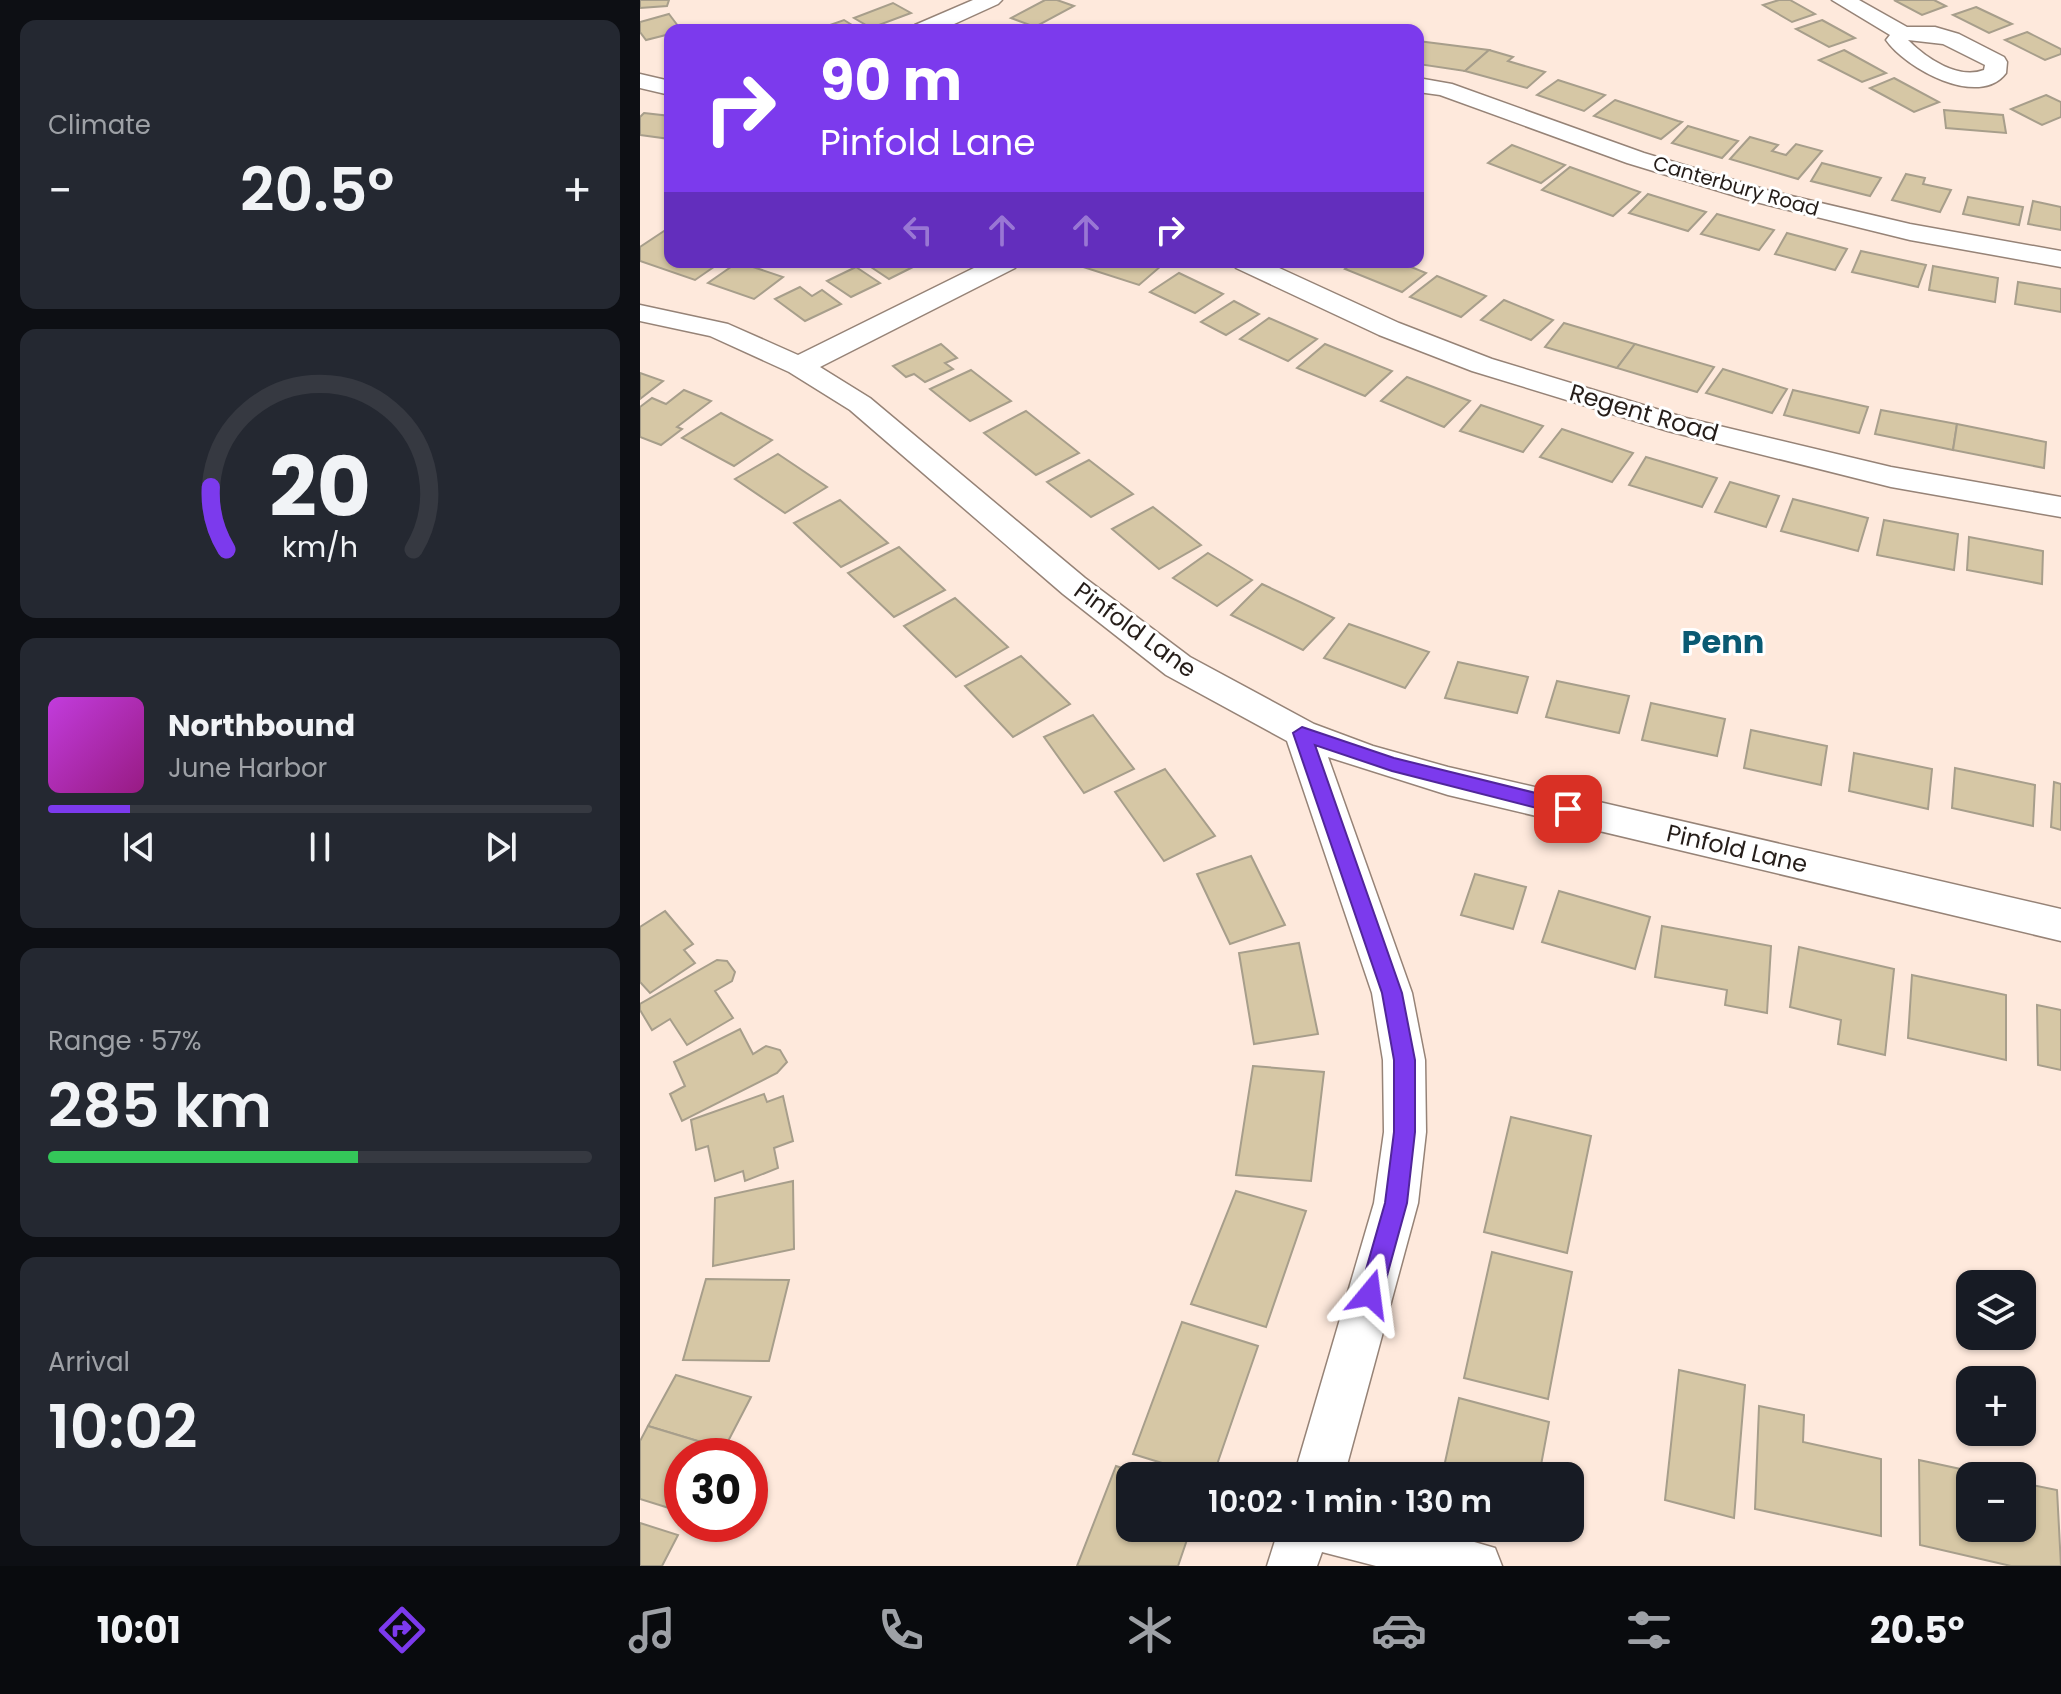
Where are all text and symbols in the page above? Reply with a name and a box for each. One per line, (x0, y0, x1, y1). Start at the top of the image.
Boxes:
text: 90 m (820, 41, 962, 120)
icon: right (688, 56, 792, 160)
text: Climate (48, 107, 151, 143)
text: Pinfold Lane (820, 117, 1036, 168)
text: 20.5° (240, 148, 394, 232)
street label: Canterbury Road (1650, 149, 1822, 223)
text: − (48, 160, 72, 221)
text: + (562, 160, 592, 221)
icon: left (896, 208, 940, 252)
icon: ahead (980, 208, 1024, 252)
icon: ahead (1064, 208, 1108, 252)
icon: right (1148, 208, 1192, 252)
street label: Regent Road (1566, 376, 1722, 450)
text: 20 (269, 428, 371, 544)
text: km/h (282, 527, 358, 567)
street label: Pinfold Lane (1067, 574, 1203, 685)
district label: Penn (1682, 619, 1764, 664)
text: Northbound (168, 704, 355, 747)
text: June Harbor (168, 750, 327, 786)
pin (1534, 775, 1602, 843)
icon: arrive (1546, 787, 1590, 831)
street label: Pinfold Lane (1663, 816, 1811, 881)
icon: previous (117, 825, 161, 869)
icon: pause (298, 825, 342, 869)
icon: next (479, 825, 523, 869)
text: Range · 57% (48, 1023, 201, 1059)
text: 285 km (48, 1064, 272, 1148)
position arrow (1328, 1252, 1412, 1336)
map controls (1956, 1270, 2036, 1542)
button: layers (1956, 1270, 2036, 1350)
text: Arrival (48, 1344, 130, 1380)
button: + (1956, 1366, 2036, 1446)
text: 10:02 (48, 1385, 197, 1469)
speed limit sign: 30 (664, 1438, 768, 1542)
button: − (1956, 1462, 2036, 1542)
text: 10:02 · 1 min · 130 m (1208, 1480, 1492, 1523)
icon: directions (374, 1602, 430, 1658)
icon: music (624, 1602, 680, 1658)
icon: phone (873, 1602, 929, 1658)
icon: climate (1122, 1602, 1178, 1658)
icon: car (1371, 1602, 1427, 1658)
icon: filters (1621, 1602, 1677, 1658)
text: 10:01 (97, 1605, 181, 1656)
text: 20.5° (1870, 1605, 1964, 1656)

